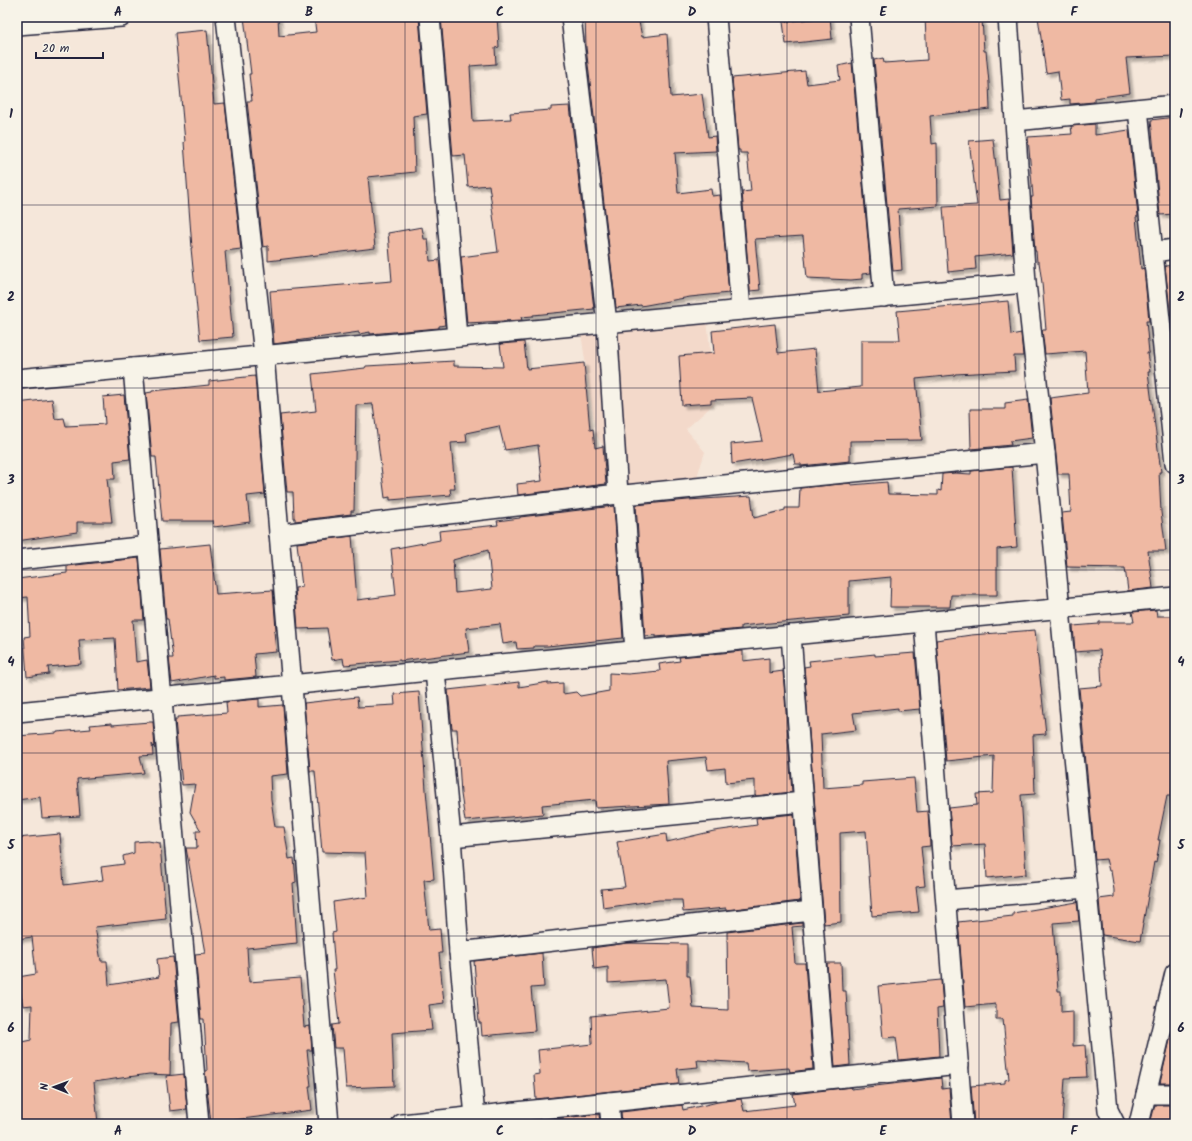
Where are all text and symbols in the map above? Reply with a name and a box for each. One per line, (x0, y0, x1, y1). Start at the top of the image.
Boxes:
text: A (114, 2, 122, 23)
text: B (305, 2, 313, 23)
text: C (496, 2, 504, 23)
text: D (688, 2, 697, 23)
text: E (879, 2, 887, 23)
text: F (1070, 2, 1078, 23)
scale bar (36, 34, 103, 60)
text: 20 m (42, 39, 70, 58)
text: 1 (9, 104, 13, 125)
text: 1 (1179, 104, 1183, 125)
text: 2 (7, 287, 15, 308)
text: 2 (1177, 287, 1185, 308)
text: 3 (6, 470, 15, 491)
text: 3 (1176, 470, 1185, 491)
text: 4 (7, 652, 15, 673)
text: 4 (1177, 652, 1185, 673)
text: 5 (7, 835, 16, 856)
text: 5 (1177, 835, 1186, 856)
text: 6 (7, 1018, 15, 1039)
text: 6 (1177, 1018, 1185, 1039)
north arrow (34, 1067, 74, 1107)
text: N (36, 1083, 54, 1090)
text: A (114, 1121, 122, 1141)
text: B (305, 1121, 313, 1141)
text: C (496, 1121, 504, 1141)
text: D (688, 1121, 697, 1141)
text: E (879, 1121, 887, 1141)
text: F (1070, 1121, 1078, 1141)

